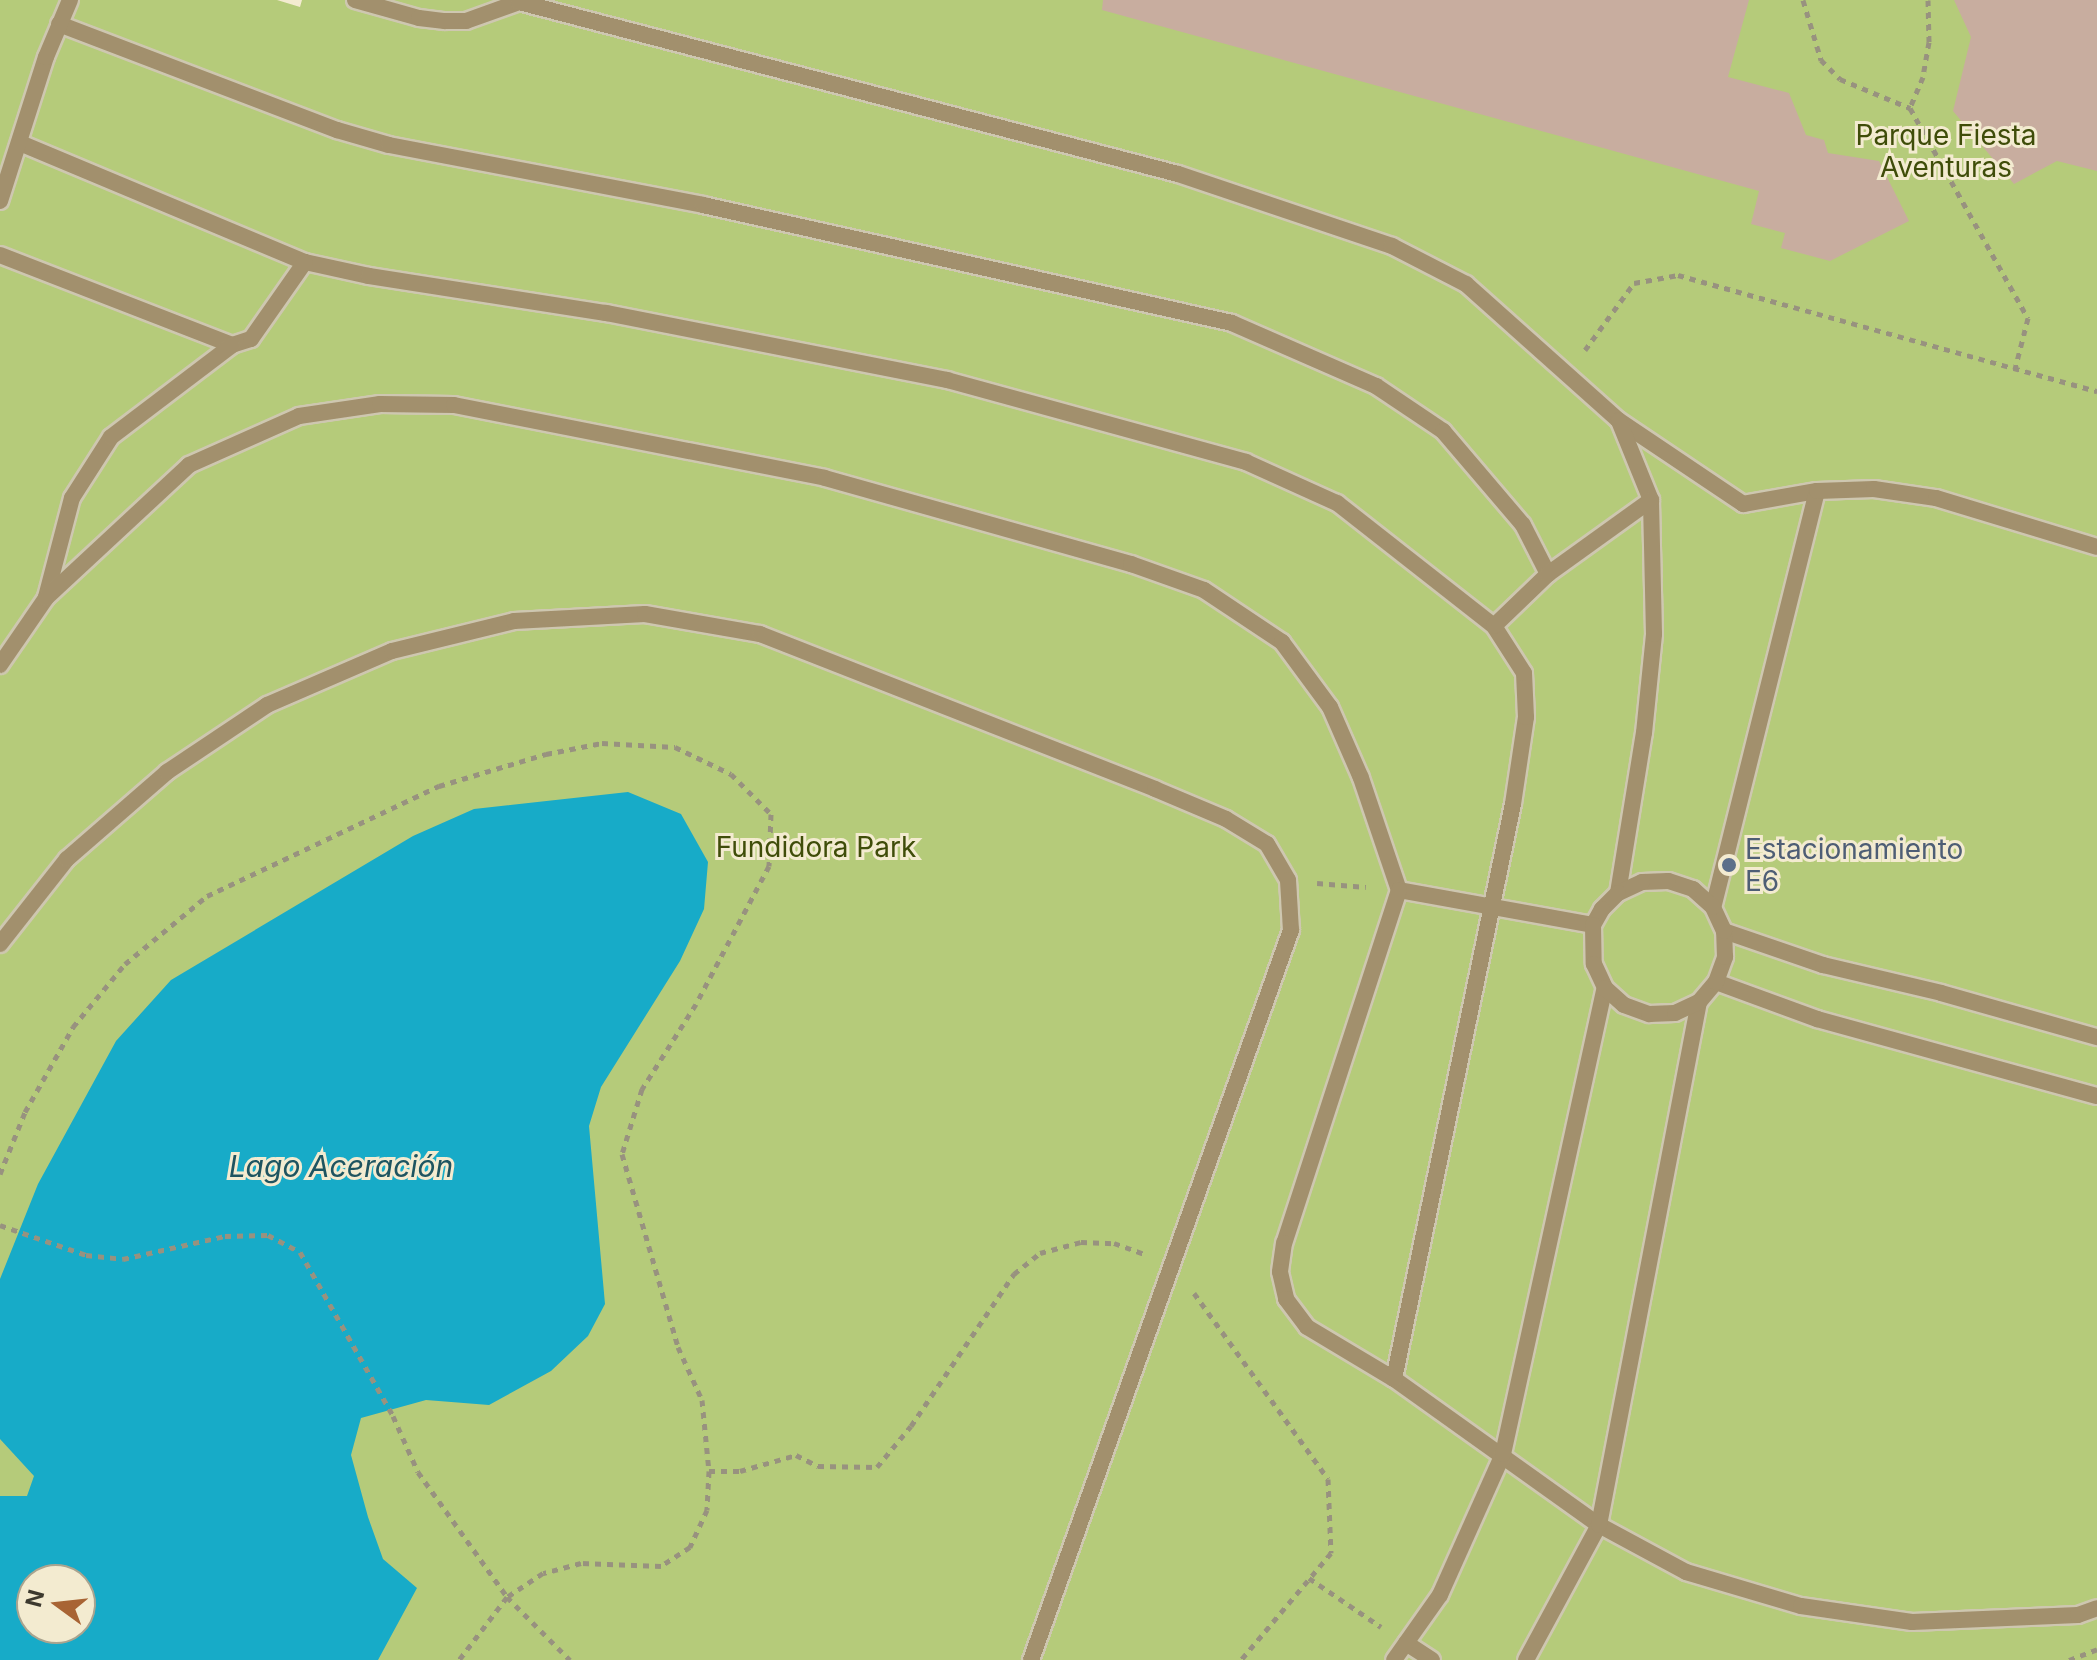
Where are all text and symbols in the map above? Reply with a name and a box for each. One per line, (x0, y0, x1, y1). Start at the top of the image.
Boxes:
park label: Parque Fiesta Aventuras (1855, 118, 2037, 184)
park label: Fundidora Park (716, 830, 916, 864)
place label: Estacionamiento E6 (1745, 832, 1963, 898)
marker: Estacionamiento E6 (1720, 856, 1738, 874)
water label: Lago Aceración (229, 1148, 453, 1184)
north arrow (16, 1564, 96, 1644)
text: N (20, 1587, 49, 1610)

